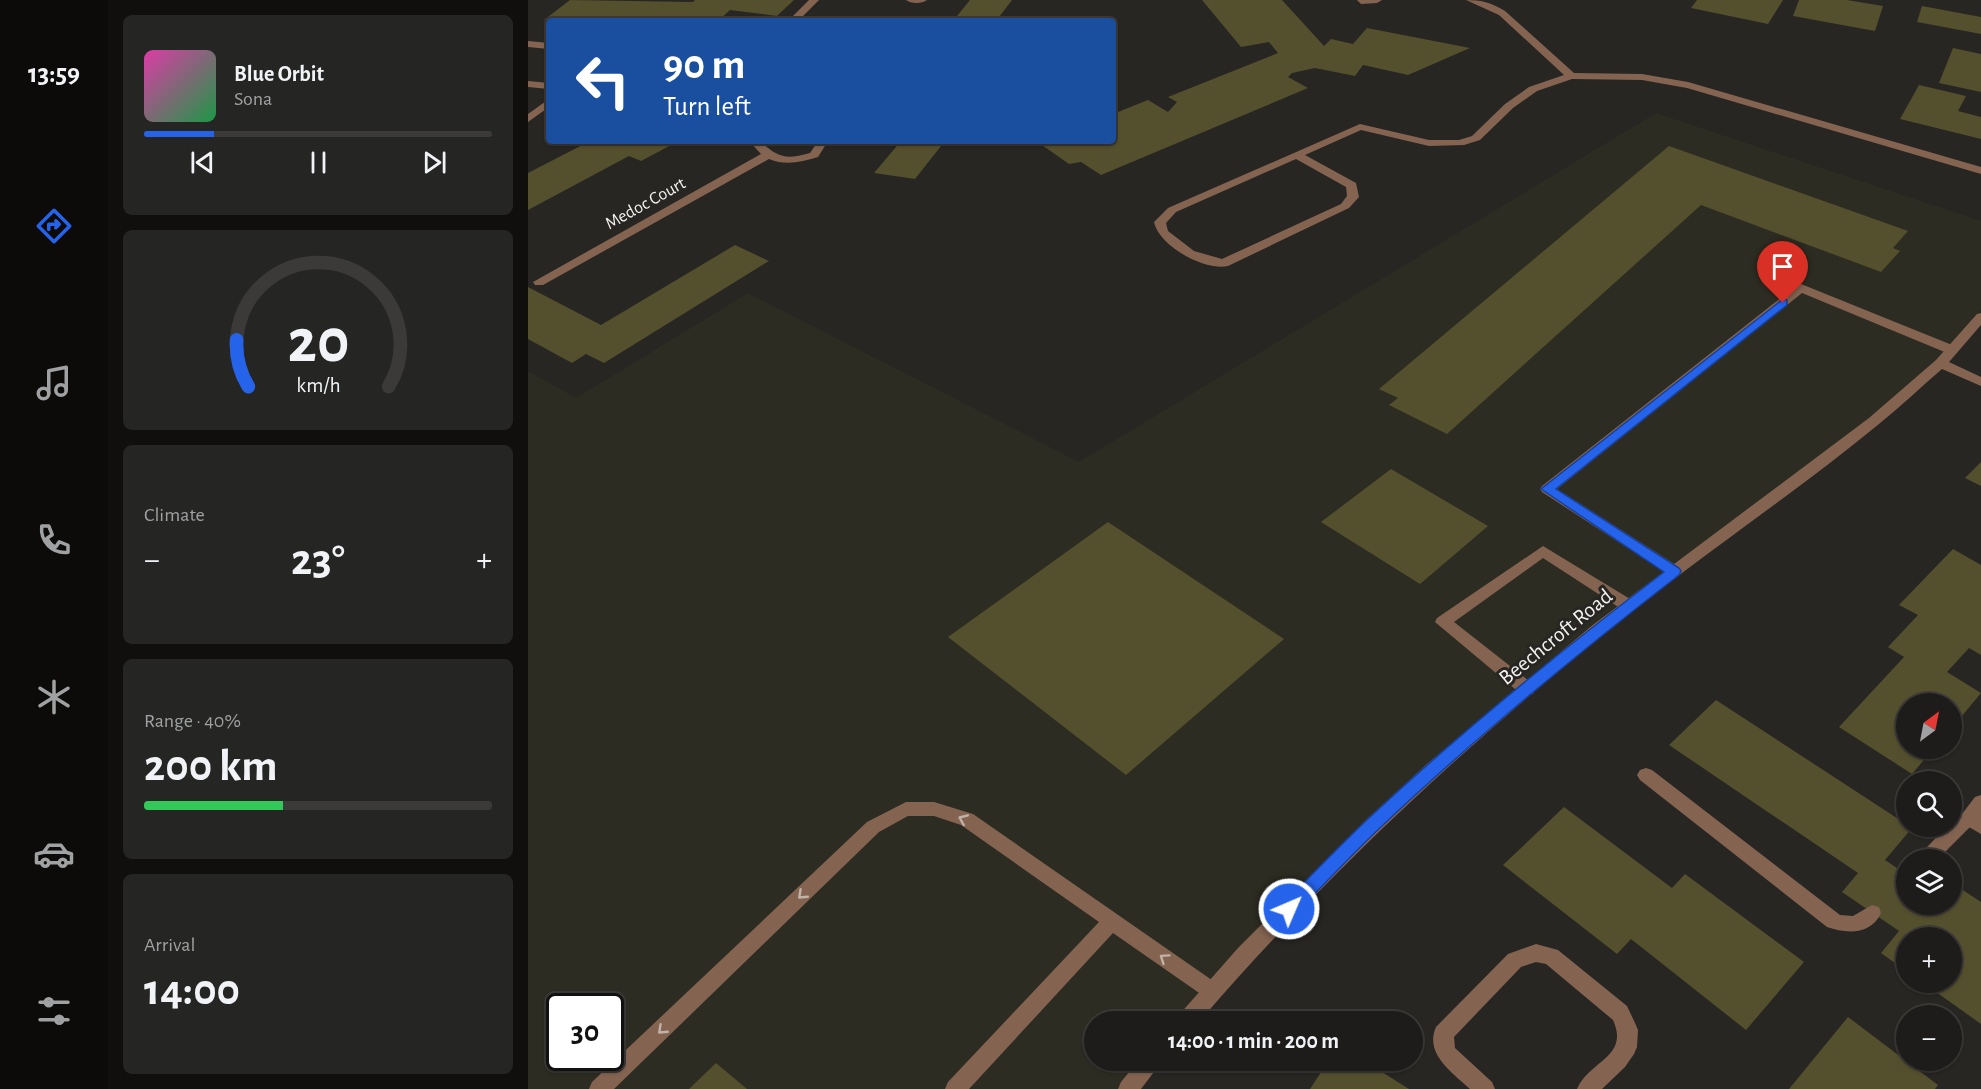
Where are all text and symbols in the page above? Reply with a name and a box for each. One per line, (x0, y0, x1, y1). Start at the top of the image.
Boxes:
icon: left (564, 42, 642, 120)
text: 90 m (663, 44, 745, 86)
text: 13:59 (28, 60, 80, 87)
text: Blue Orbit (234, 63, 324, 85)
text: Sona (234, 89, 272, 109)
text: Turn left (663, 93, 751, 120)
icon: previous (186, 146, 219, 179)
icon: pause (302, 146, 335, 179)
icon: next (418, 146, 451, 179)
street label: Medoc Court (602, 174, 689, 233)
icon: directions (33, 205, 75, 247)
pin (1757, 241, 1808, 303)
icon: arrive (1766, 250, 1799, 283)
text: 20 (287, 311, 349, 373)
icon: music (33, 362, 75, 404)
text: km/h (296, 375, 340, 396)
text: Climate (144, 505, 205, 525)
icon: phone (33, 519, 75, 561)
text: 23° (291, 538, 345, 583)
text: − (144, 544, 160, 577)
text: + (476, 544, 492, 577)
street label: Beechcroft Road (1495, 585, 1616, 689)
icon: climate (33, 676, 75, 718)
north arrow (1896, 693, 1962, 759)
map controls (1896, 693, 1962, 1071)
text: Range · 40% (144, 711, 241, 731)
text: 200 km (144, 744, 277, 789)
button: search (1896, 771, 1962, 837)
one-way arrow (959, 814, 970, 826)
icon: car (33, 833, 75, 875)
button: layers (1896, 849, 1962, 915)
position arrow (1257, 877, 1321, 941)
one-way arrow (798, 888, 809, 899)
button: + (1896, 927, 1962, 993)
text: Arrival (144, 935, 195, 955)
one-way arrow (1160, 954, 1171, 965)
text: 14:00 (144, 968, 240, 1013)
icon: filters (33, 990, 75, 1032)
speed limit sign: 30 (546, 993, 624, 1071)
button: − (1896, 1005, 1962, 1071)
one-way arrow (658, 1023, 668, 1034)
text: 14:00 · 1 min · 200 m (1168, 1030, 1339, 1052)

